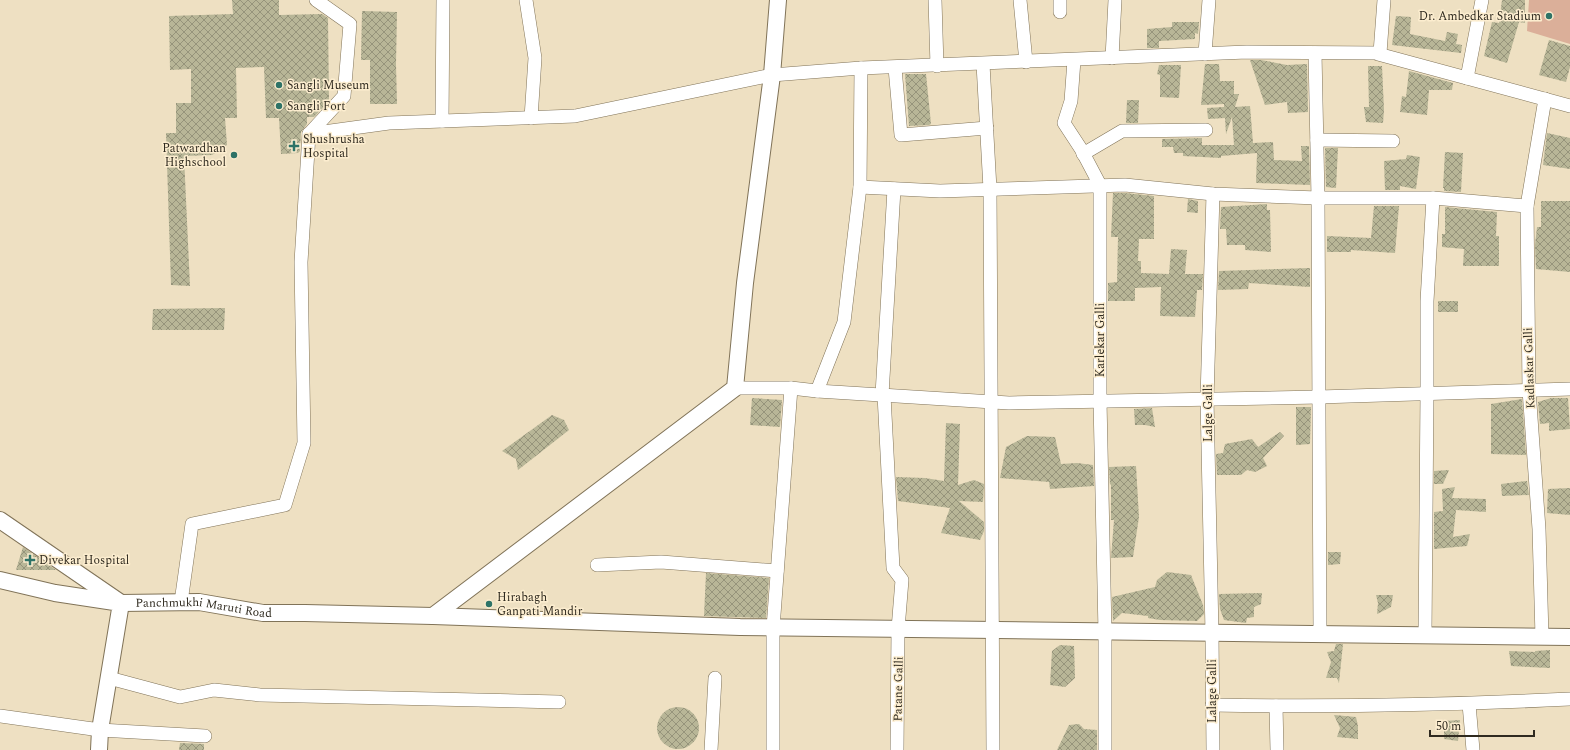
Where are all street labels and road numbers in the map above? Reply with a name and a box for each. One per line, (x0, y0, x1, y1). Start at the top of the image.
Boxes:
street label: Karlekar Galli (1091, 303, 1110, 377)
street label: Kadlaskar Galli (1519, 327, 1540, 409)
street label: Lalge Galli (1199, 384, 1218, 442)
street label: Panchmukhi Maruti Road (135, 593, 272, 623)
street label: Patane Galli (888, 656, 909, 722)
street label: Lalage Galli (1203, 659, 1222, 723)

